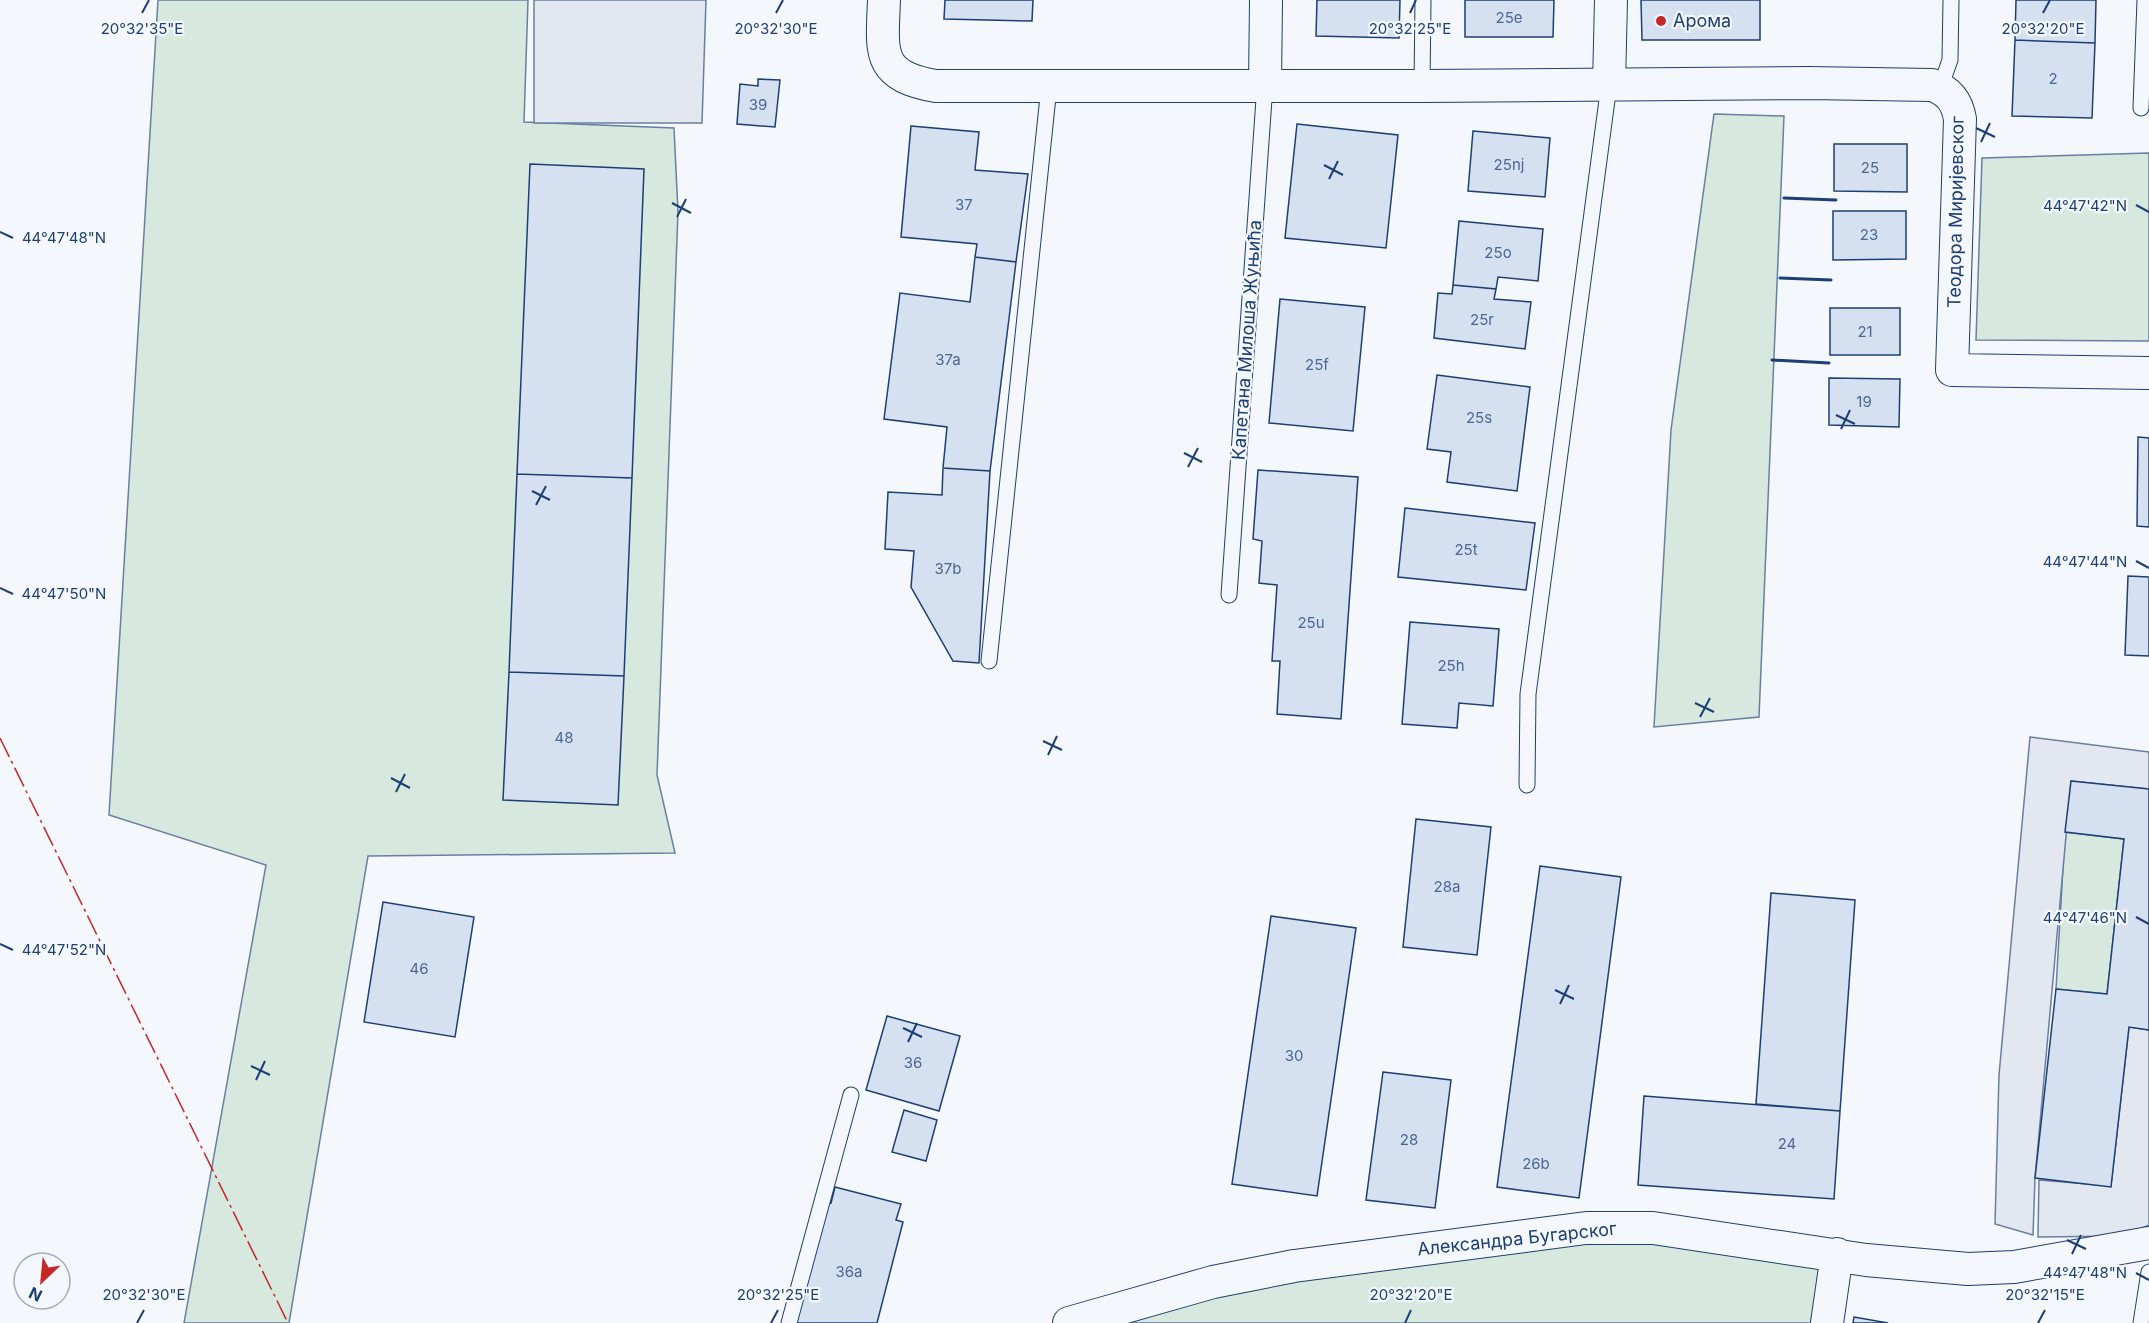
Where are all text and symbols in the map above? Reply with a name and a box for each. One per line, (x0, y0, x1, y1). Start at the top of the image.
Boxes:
house number: 25e (1495, 8, 1523, 27)
place label: Арома (1673, 10, 1731, 31)
marker: Арома (1654, 14, 1668, 28)
text: 20°32'35"E (101, 19, 183, 38)
text: 20°32'30"E (734, 19, 818, 38)
text: 20°32'25"E (1369, 19, 1451, 38)
text: 20°32'20"E (2002, 19, 2084, 38)
house number: 2 (2048, 69, 2058, 88)
house number: 39 (749, 95, 767, 114)
street label: Теодора Миријевског (1943, 116, 1968, 308)
house number: 25nj (1494, 155, 1524, 174)
house number: 25 (1861, 158, 1879, 177)
house number: 37 (955, 195, 973, 214)
text: 44°47'42"N (2043, 196, 2127, 215)
street label: Капетана Милоша Жуњића (1228, 219, 1265, 461)
house number: 23 (1860, 225, 1878, 244)
text: 44°47'48"N (22, 228, 106, 247)
house number: 25o (1484, 243, 1512, 262)
house number: 25r (1470, 310, 1494, 329)
house number: 21 (1857, 322, 1873, 341)
house number: 37a (935, 350, 961, 369)
house number: 25f (1305, 355, 1329, 374)
house number: 19 (1856, 392, 1872, 411)
house number: 25s (1466, 408, 1492, 427)
house number: 25t (1454, 540, 1478, 559)
text: 44°47'44"N (2043, 552, 2127, 571)
house number: 37b (935, 559, 961, 578)
text: 44°47'50"N (22, 584, 106, 603)
house number: 25u (1297, 613, 1325, 632)
house number: 25h (1437, 656, 1465, 675)
house number: 48 (555, 728, 573, 747)
house number: 28a (1434, 877, 1460, 896)
text: 44°47'46"N (2043, 908, 2127, 927)
text: 44°47'52"N (22, 940, 106, 959)
house number: 46 (410, 959, 429, 978)
house number: 30 (1285, 1046, 1303, 1065)
house number: 36 (904, 1053, 922, 1072)
house number: 28 (1400, 1130, 1418, 1149)
house number: 24 (1778, 1134, 1796, 1153)
house number: 26b (1522, 1154, 1550, 1173)
street label: Александра Бугарског (1416, 1218, 1618, 1259)
north arrow (12, 1251, 72, 1311)
house number: 36a (836, 1262, 863, 1281)
text: 44°47'48"N (2043, 1263, 2127, 1282)
text: N (26, 1283, 45, 1306)
text: 20°32'30"E (102, 1285, 186, 1304)
text: 20°32'25"E (737, 1285, 819, 1304)
text: 20°32'20"E (1370, 1285, 1452, 1304)
text: 20°32'15"E (2005, 1285, 2085, 1304)

